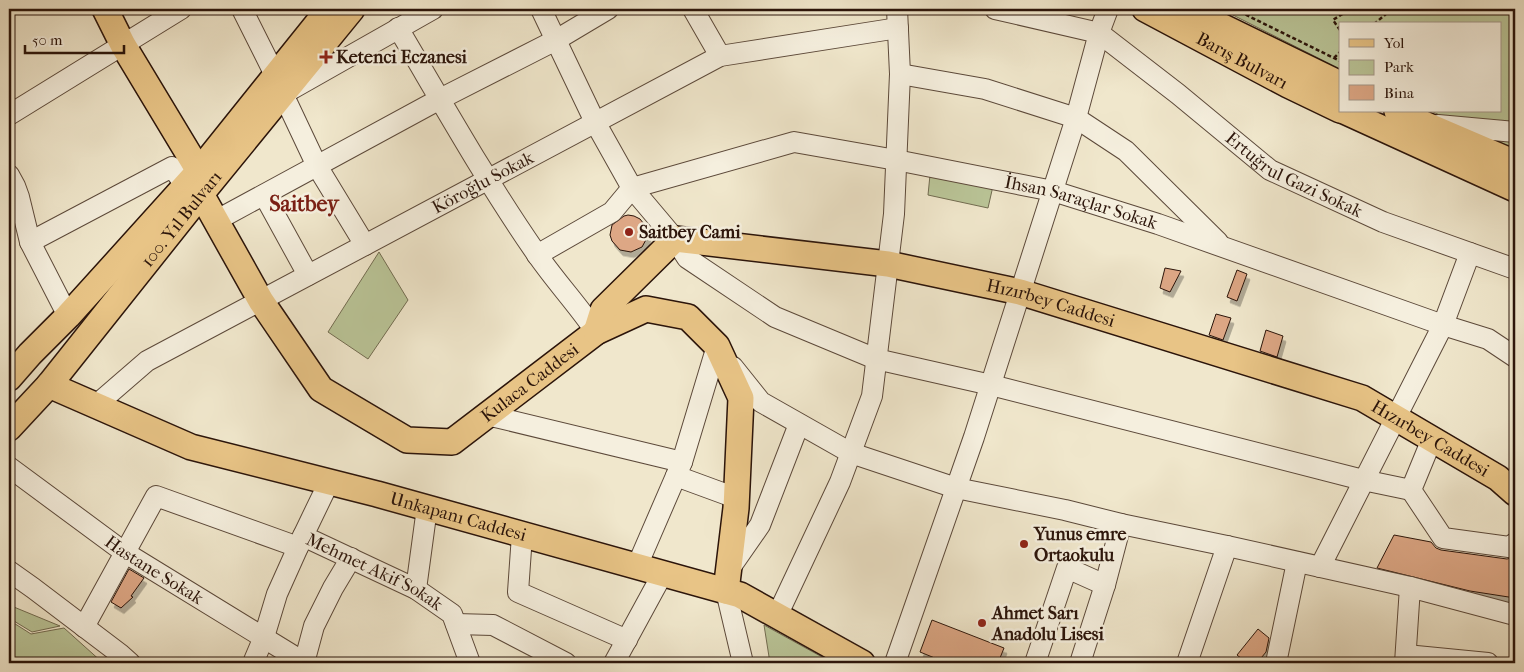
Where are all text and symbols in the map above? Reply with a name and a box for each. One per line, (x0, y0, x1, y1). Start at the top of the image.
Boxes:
scale bar (25, 22, 124, 54)
legend (1339, 22, 1502, 112)
street label: Barış Bulvarı (1193, 28, 1292, 94)
text: 50 m (32, 31, 63, 49)
text: Yol (1383, 34, 1404, 52)
place label: Ketenci Eczanesi (336, 47, 468, 68)
marker: Ketenci Eczanesi (320, 51, 332, 63)
text: Park (1384, 58, 1414, 76)
text: Bina (1384, 84, 1415, 102)
street label: Ertuğrul Gazi Sokak (1221, 128, 1366, 222)
street label: Köroğlu Sokak (428, 147, 538, 218)
street label: 100. Yıl Bulvarı (137, 167, 227, 271)
street label: İhsan Saraçlar Sokak (1003, 171, 1161, 234)
district label: Saitbey (269, 191, 340, 217)
place label: Saitbey Cami (639, 222, 741, 243)
marker: Saitbey Cami (623, 226, 635, 238)
street label: Hızırbey Caddesi (984, 275, 1118, 332)
street label: Kulaca Caddesi (477, 339, 584, 427)
street label: Hızırbey Caddesi (1367, 396, 1493, 482)
street label: Unkapanı Caddesi (387, 488, 529, 546)
place label: Yunus emre Ortaokulu (1033, 524, 1127, 566)
street label: Mehmet Akif Sokak (303, 529, 447, 616)
street label: Hastane Sokak (100, 531, 208, 609)
marker: Yunus emre Ortaokulu (1018, 538, 1030, 550)
place label: Ahmet Sarı Anadolu Lisesi (991, 603, 1104, 645)
marker: Ahmet Sarı Anadolu Lisesi (976, 617, 988, 629)

